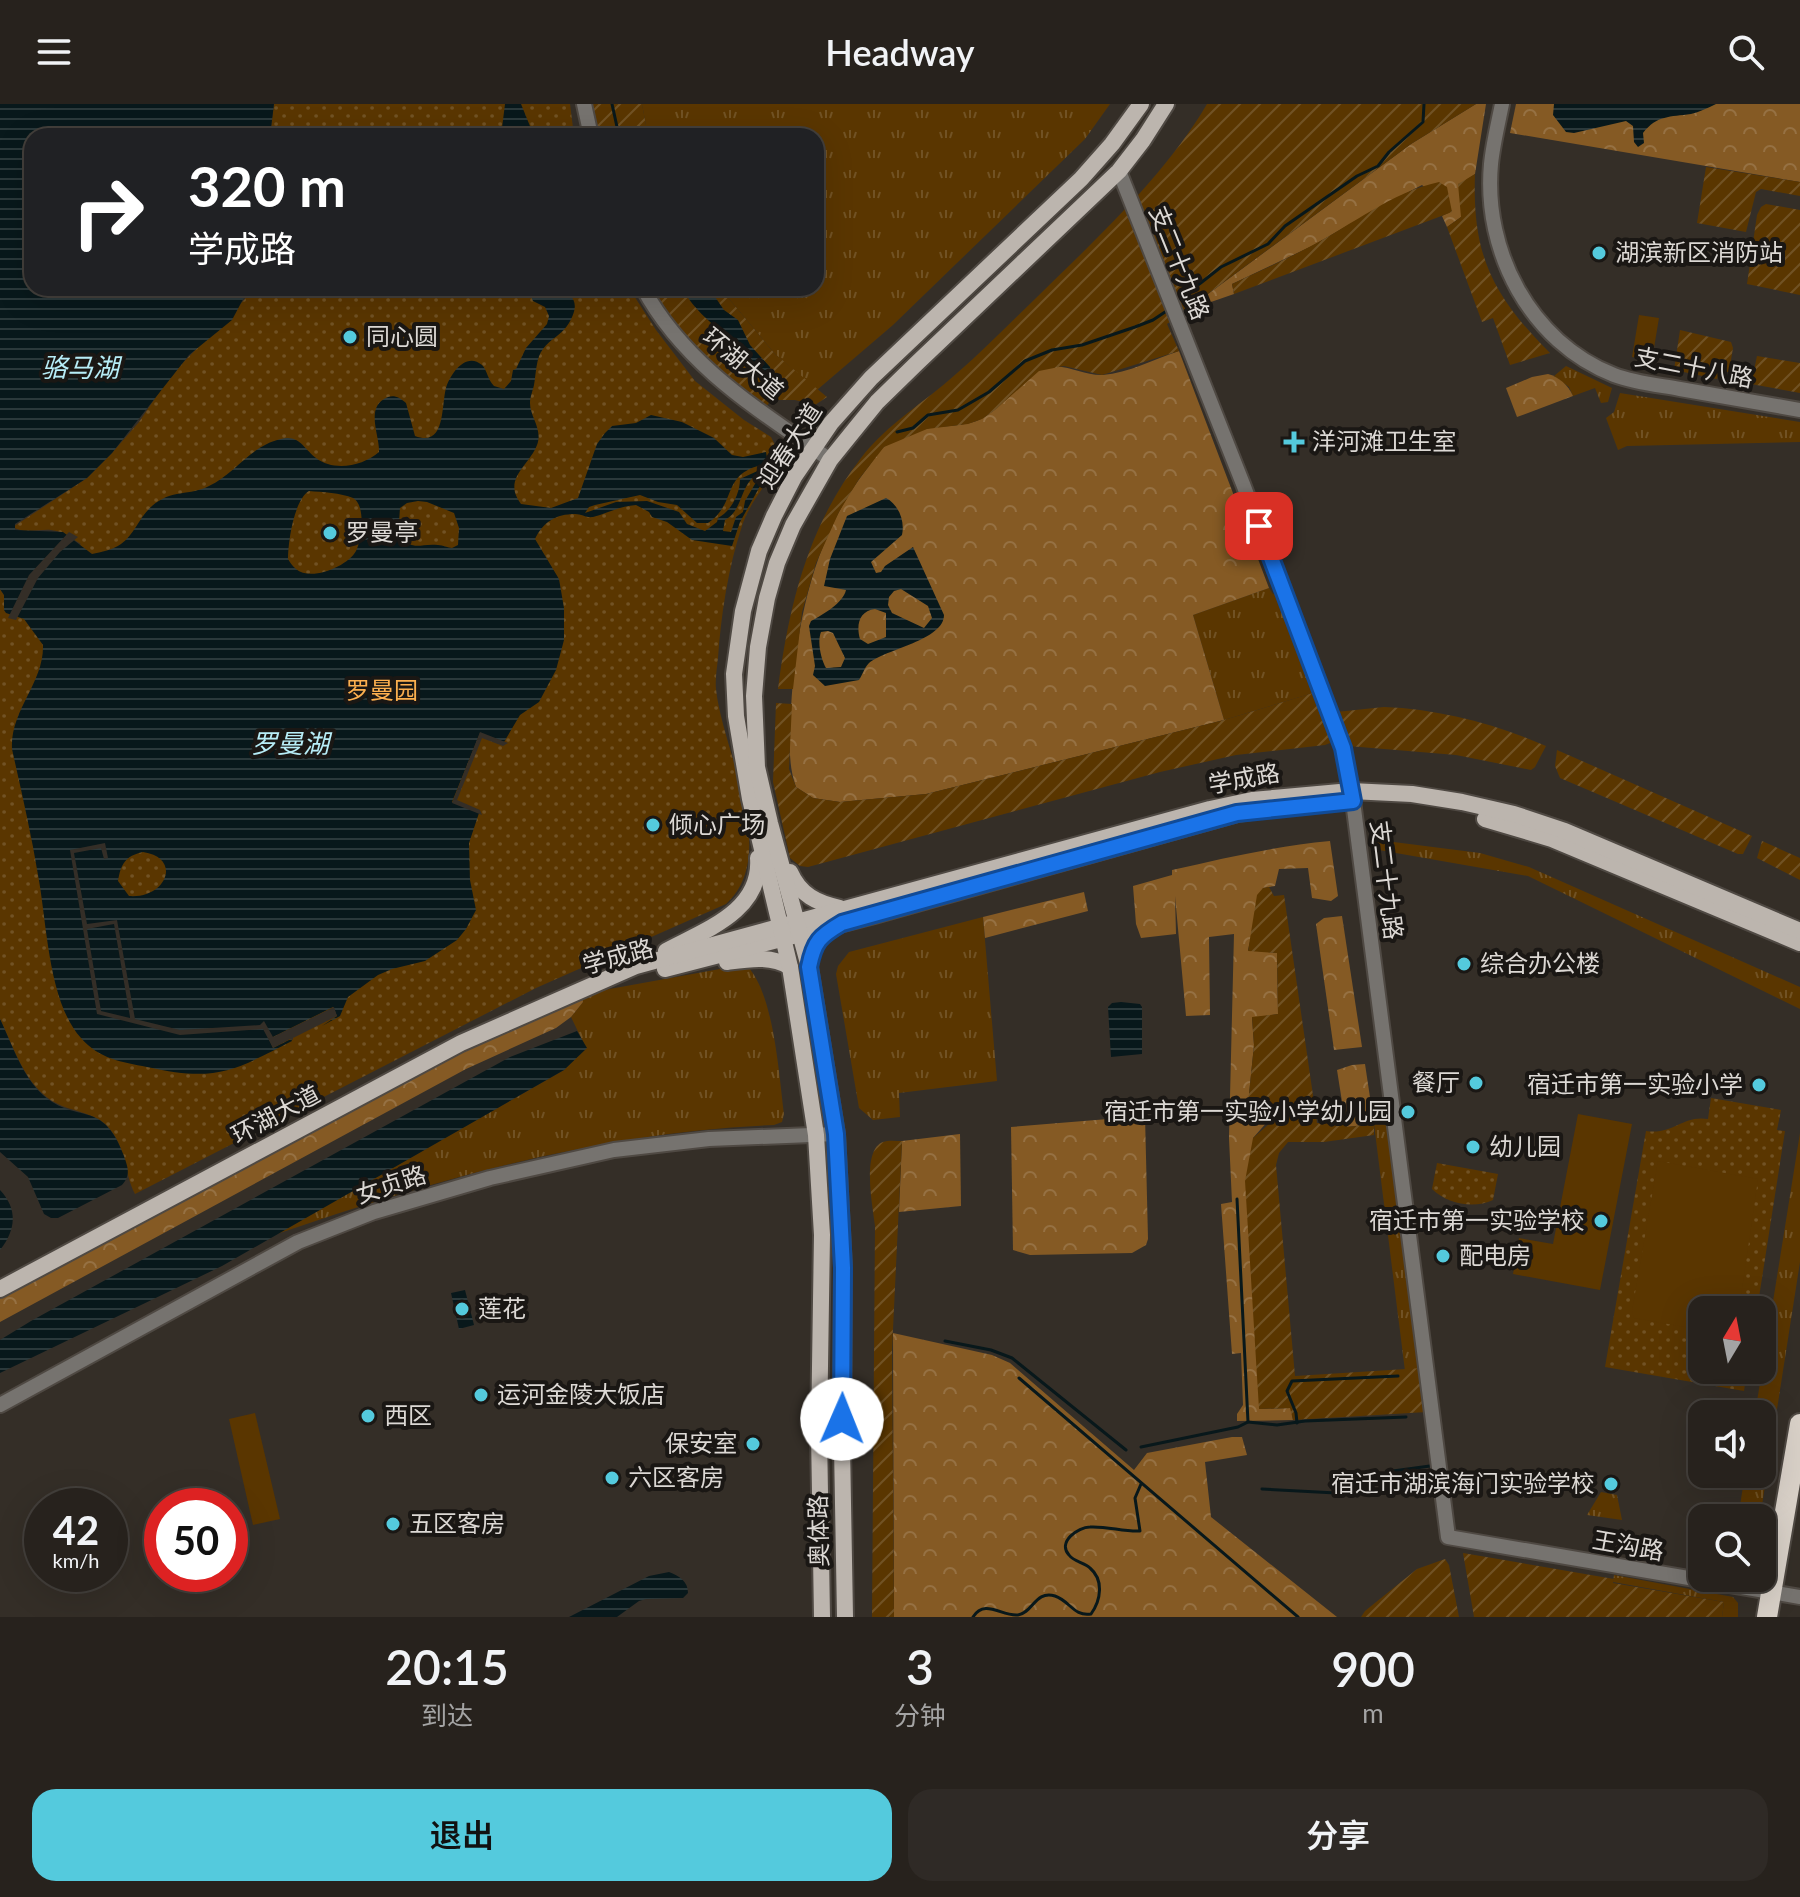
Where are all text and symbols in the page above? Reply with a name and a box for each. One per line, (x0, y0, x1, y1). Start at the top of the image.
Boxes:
icon: menu (32, 30, 76, 74)
text: Headway (825, 30, 975, 74)
icon: search (1724, 30, 1768, 74)
text: 320 m (188, 152, 346, 219)
icon: right (56, 160, 160, 264)
street label: 支二十九路 (1144, 201, 1216, 324)
text: 学成路 (188, 226, 296, 270)
place label: 湖滨新区消防站 (1615, 237, 1783, 266)
marker: 湖滨新区消防站 (1590, 244, 1608, 262)
place label: 同心圆 (366, 321, 438, 350)
street label: 环湖大道 (698, 321, 790, 405)
marker: 同心圆 (341, 328, 359, 346)
street label: 支二十八路 (1633, 341, 1756, 392)
water label: 骆马湖 (41, 351, 123, 383)
street label: 迎春大道 (750, 397, 827, 493)
place label: 洋河滩卫生室 (1312, 426, 1456, 455)
marker: 洋河滩卫生室 (1283, 431, 1305, 453)
pin (1225, 492, 1293, 560)
icon: arrive (1237, 504, 1281, 548)
place label: 罗曼亭 (346, 517, 418, 546)
marker: 罗曼亭 (321, 524, 339, 542)
park label: 罗曼园 (346, 675, 418, 704)
water label: 罗曼湖 (251, 727, 333, 759)
street label: 学成路 (1206, 757, 1282, 798)
place label: 倾心广场 (669, 809, 765, 838)
marker: 倾心广场 (644, 816, 662, 834)
street label: 支二十九路 (1366, 818, 1409, 941)
street label: 学成路 (579, 932, 656, 979)
place label: 综合办公楼 (1480, 948, 1600, 977)
marker: 综合办公楼 (1455, 955, 1473, 973)
place label: 餐厅 (1412, 1067, 1460, 1096)
place label: 宿迁市第一实验小学 (1527, 1069, 1743, 1098)
marker: 餐厅 (1467, 1074, 1485, 1092)
marker: 宿迁市第一实验小学 (1750, 1076, 1768, 1094)
street label: 环湖大道 (226, 1078, 324, 1149)
place label: 宿迁市第一实验小学幼儿园 (1104, 1096, 1392, 1125)
marker: 宿迁市第一实验小学幼儿园 (1399, 1103, 1417, 1121)
place label: 幼儿园 (1489, 1131, 1561, 1160)
marker: 幼儿园 (1464, 1138, 1482, 1156)
street label: 女贞路 (352, 1159, 429, 1208)
place label: 宿迁市第一实验学校 (1369, 1205, 1585, 1234)
marker: 宿迁市第一实验学校 (1592, 1212, 1610, 1230)
place label: 配电房 (1459, 1240, 1531, 1269)
marker: 配电房 (1434, 1247, 1452, 1265)
place label: 莲花 (478, 1293, 526, 1322)
north arrow (1688, 1296, 1776, 1384)
map controls (1688, 1296, 1776, 1592)
marker: 莲花 (453, 1300, 471, 1318)
position arrow (800, 1377, 884, 1461)
place label: 运河金陵大饭店 (497, 1379, 665, 1408)
marker: 运河金陵大饭店 (472, 1386, 490, 1404)
place label: 西区 (384, 1400, 432, 1429)
button: sound (1688, 1400, 1776, 1488)
marker: 西区 (359, 1407, 377, 1425)
place label: 保安室 (665, 1428, 737, 1457)
marker: 保安室 (744, 1435, 762, 1453)
place label: 六区客房 (628, 1462, 724, 1491)
place label: 宿迁市湖滨海门实验学校 (1331, 1468, 1595, 1497)
marker: 六区客房 (603, 1469, 621, 1487)
marker: 宿迁市湖滨海门实验学校 (1602, 1475, 1620, 1493)
speed limit sign: 50 (144, 1488, 248, 1592)
street label: 奥体路 (802, 1495, 833, 1567)
button: search (1688, 1504, 1776, 1592)
text: 42 (53, 1506, 99, 1554)
place label: 五区客房 (409, 1508, 505, 1537)
marker: 五区客房 (384, 1515, 402, 1533)
street label: 王沟路 (1590, 1524, 1666, 1565)
text: km/h (53, 1548, 99, 1572)
text: 20:15 (385, 1638, 509, 1695)
text: 3 (906, 1638, 934, 1695)
text: 900 (1331, 1640, 1415, 1697)
text: m (1362, 1697, 1384, 1729)
text: 到达 (421, 1699, 473, 1731)
text: 分钟 (894, 1699, 946, 1731)
button: 退出 (32, 1789, 892, 1881)
button: 分享 (908, 1789, 1768, 1881)

